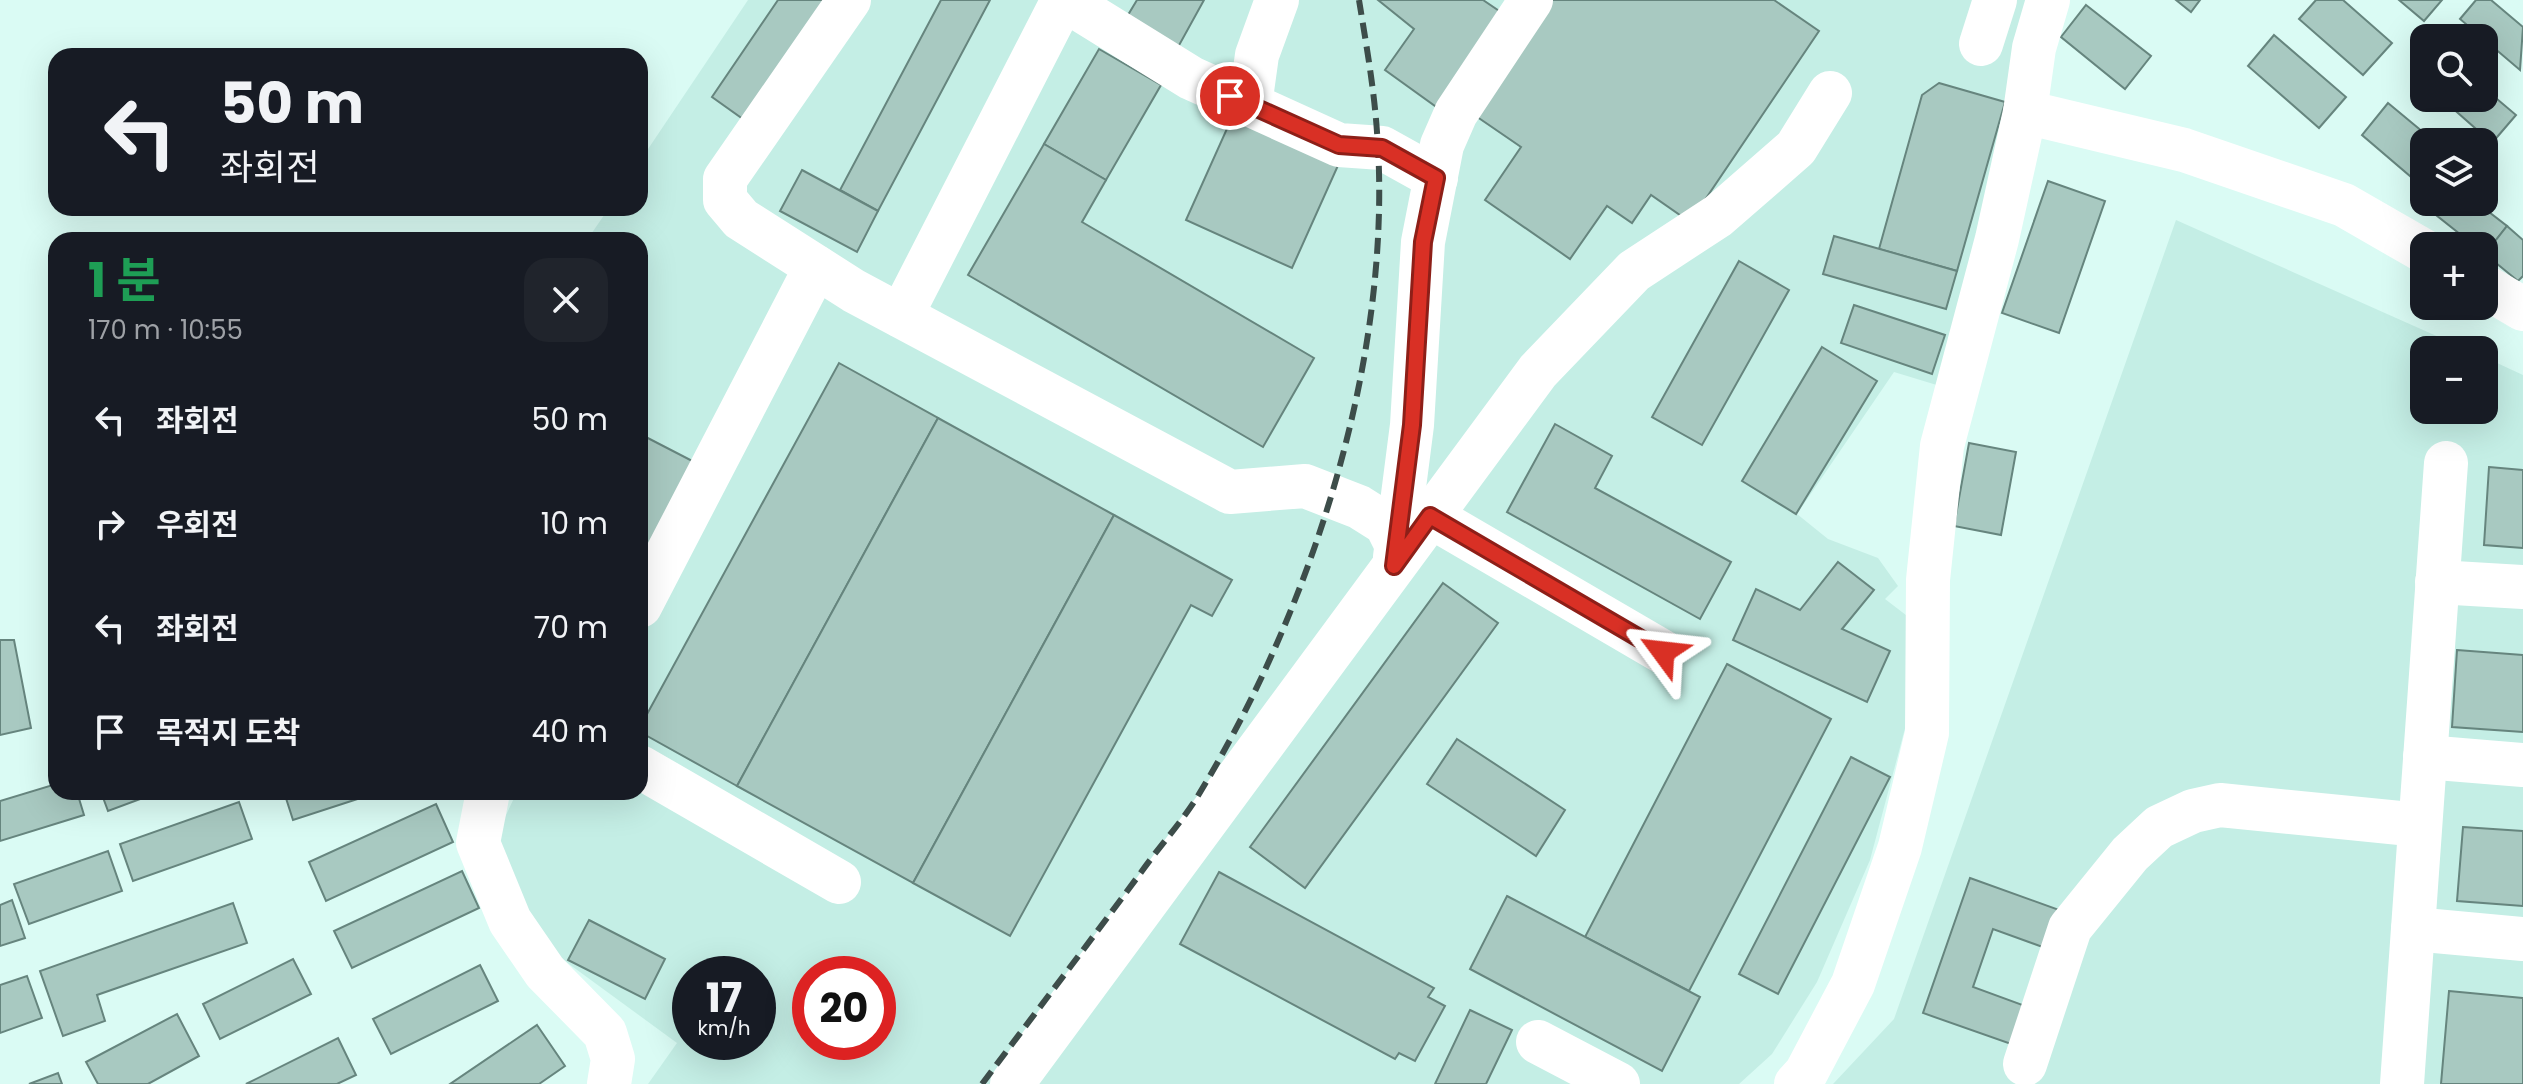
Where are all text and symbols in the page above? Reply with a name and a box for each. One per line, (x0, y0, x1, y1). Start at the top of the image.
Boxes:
map controls (2410, 24, 2498, 424)
button: search (2410, 24, 2498, 112)
pin (1196, 62, 1264, 130)
text: 50 m (220, 64, 364, 143)
icon: arrive (1208, 74, 1252, 118)
icon: left (88, 80, 192, 184)
button: layers (2410, 128, 2498, 216)
text: 좌회전 (220, 142, 319, 193)
button: + (2410, 232, 2498, 320)
text: 1 분 (88, 247, 160, 314)
button: close (524, 258, 608, 342)
text: 170 m · 10:55 (88, 312, 243, 348)
button: − (2410, 336, 2498, 424)
icon: left (88, 398, 132, 442)
text: 50 m (531, 398, 608, 441)
text: 좌회전 (156, 399, 239, 442)
icon: right (88, 502, 132, 546)
text: 10 m (541, 502, 608, 545)
text: 우회전 (156, 503, 239, 546)
icon: left (88, 606, 132, 650)
text: 70 m (534, 606, 608, 649)
text: 좌회전 (156, 607, 239, 650)
position arrow (1621, 610, 1705, 694)
icon: arrive (88, 710, 132, 754)
text: 40 m (531, 710, 608, 753)
text: 목적지 도착 (156, 711, 300, 754)
speed limit sign: 20 (792, 956, 896, 1060)
text: 17 (706, 970, 742, 1026)
text: km/h (697, 1014, 751, 1042)

